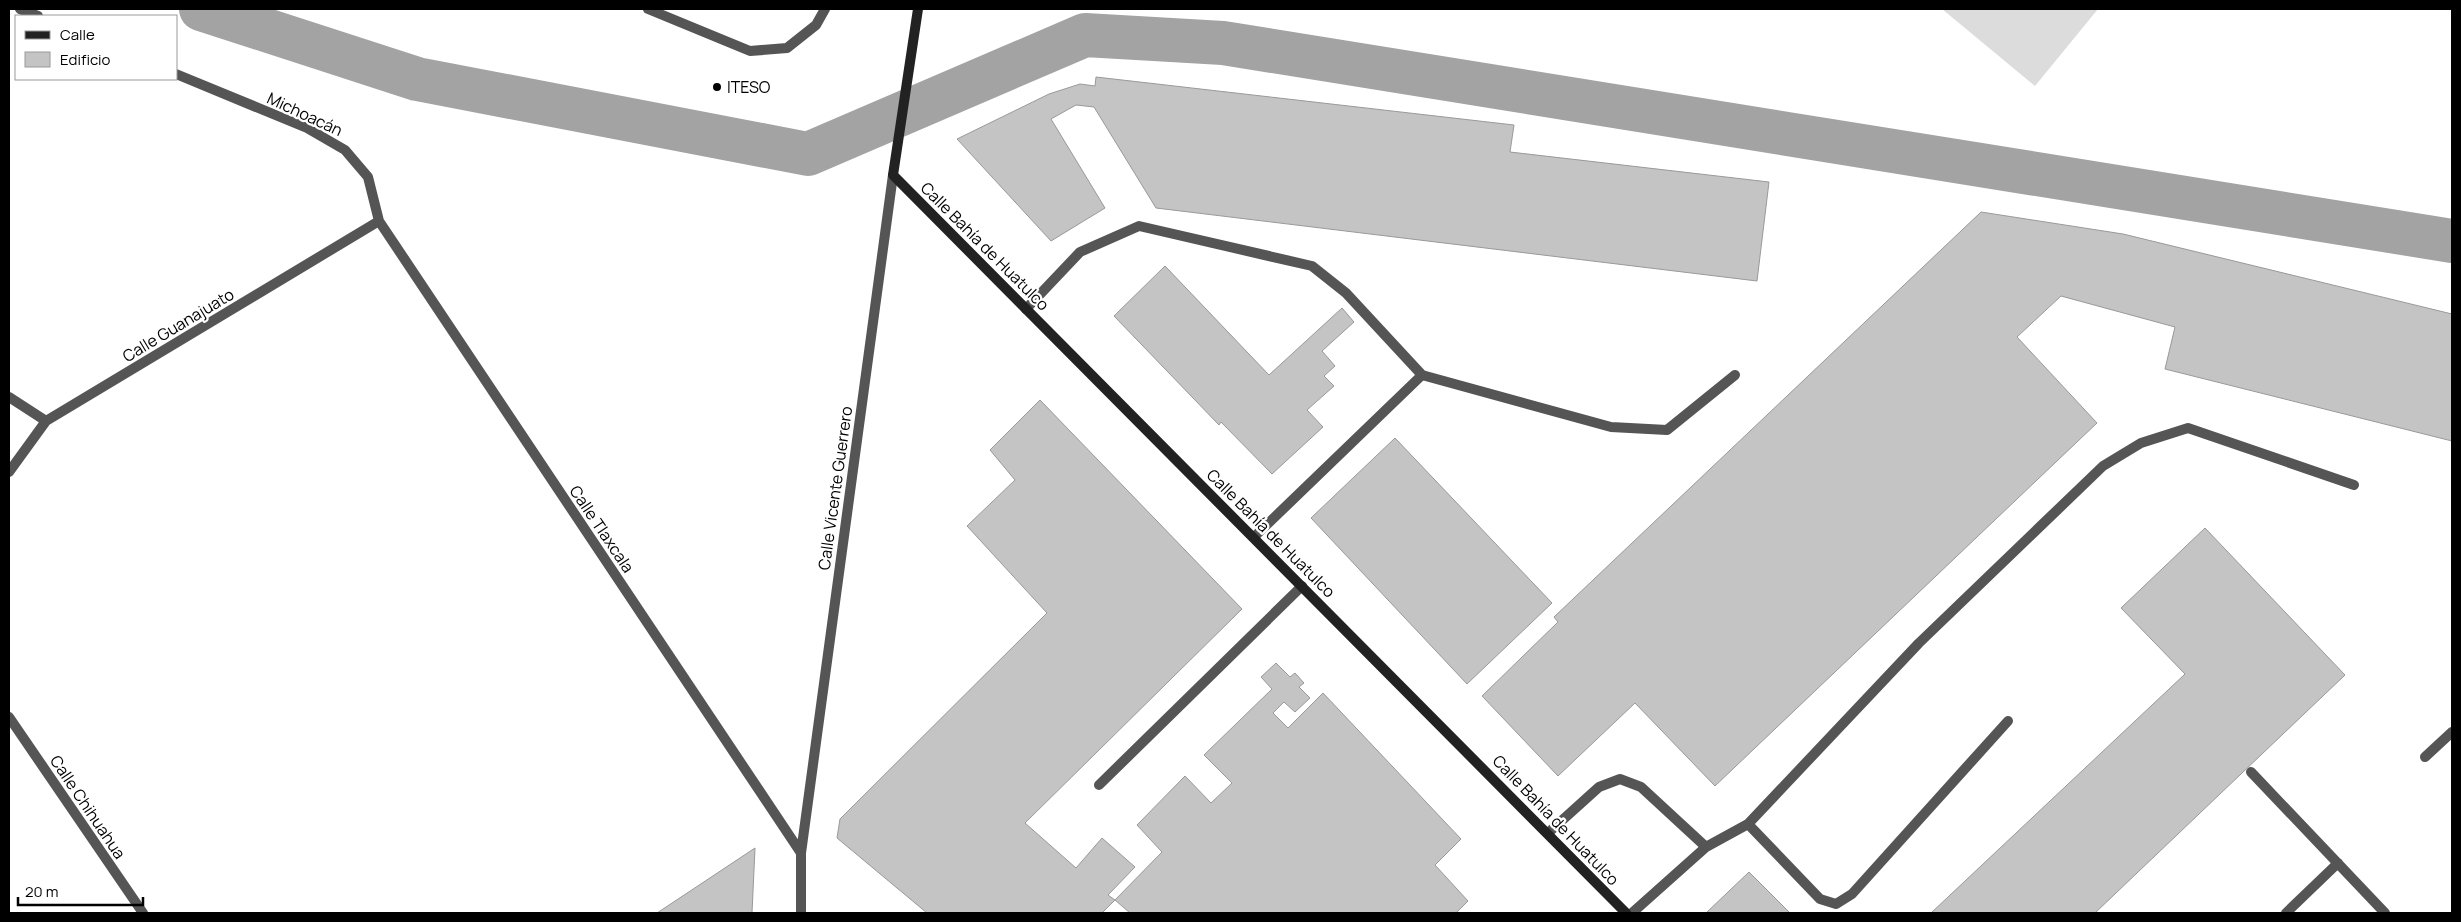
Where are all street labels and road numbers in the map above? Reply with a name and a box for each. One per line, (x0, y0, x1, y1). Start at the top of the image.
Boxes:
street label: Michoacán (264, 87, 346, 141)
street label: Calle Bahía de Huatulco (916, 177, 1054, 315)
street label: Calle Guanajuato (118, 283, 238, 367)
street label: Calle Vicente Guerrero (813, 405, 857, 571)
street label: Calle Bahía de Huatulco (1202, 464, 1340, 602)
street label: Calle Tlaxcala (565, 481, 639, 577)
street label: Calle Bahía de Huatulco (1488, 750, 1624, 890)
street label: Calle Chihuahua (45, 751, 131, 863)

